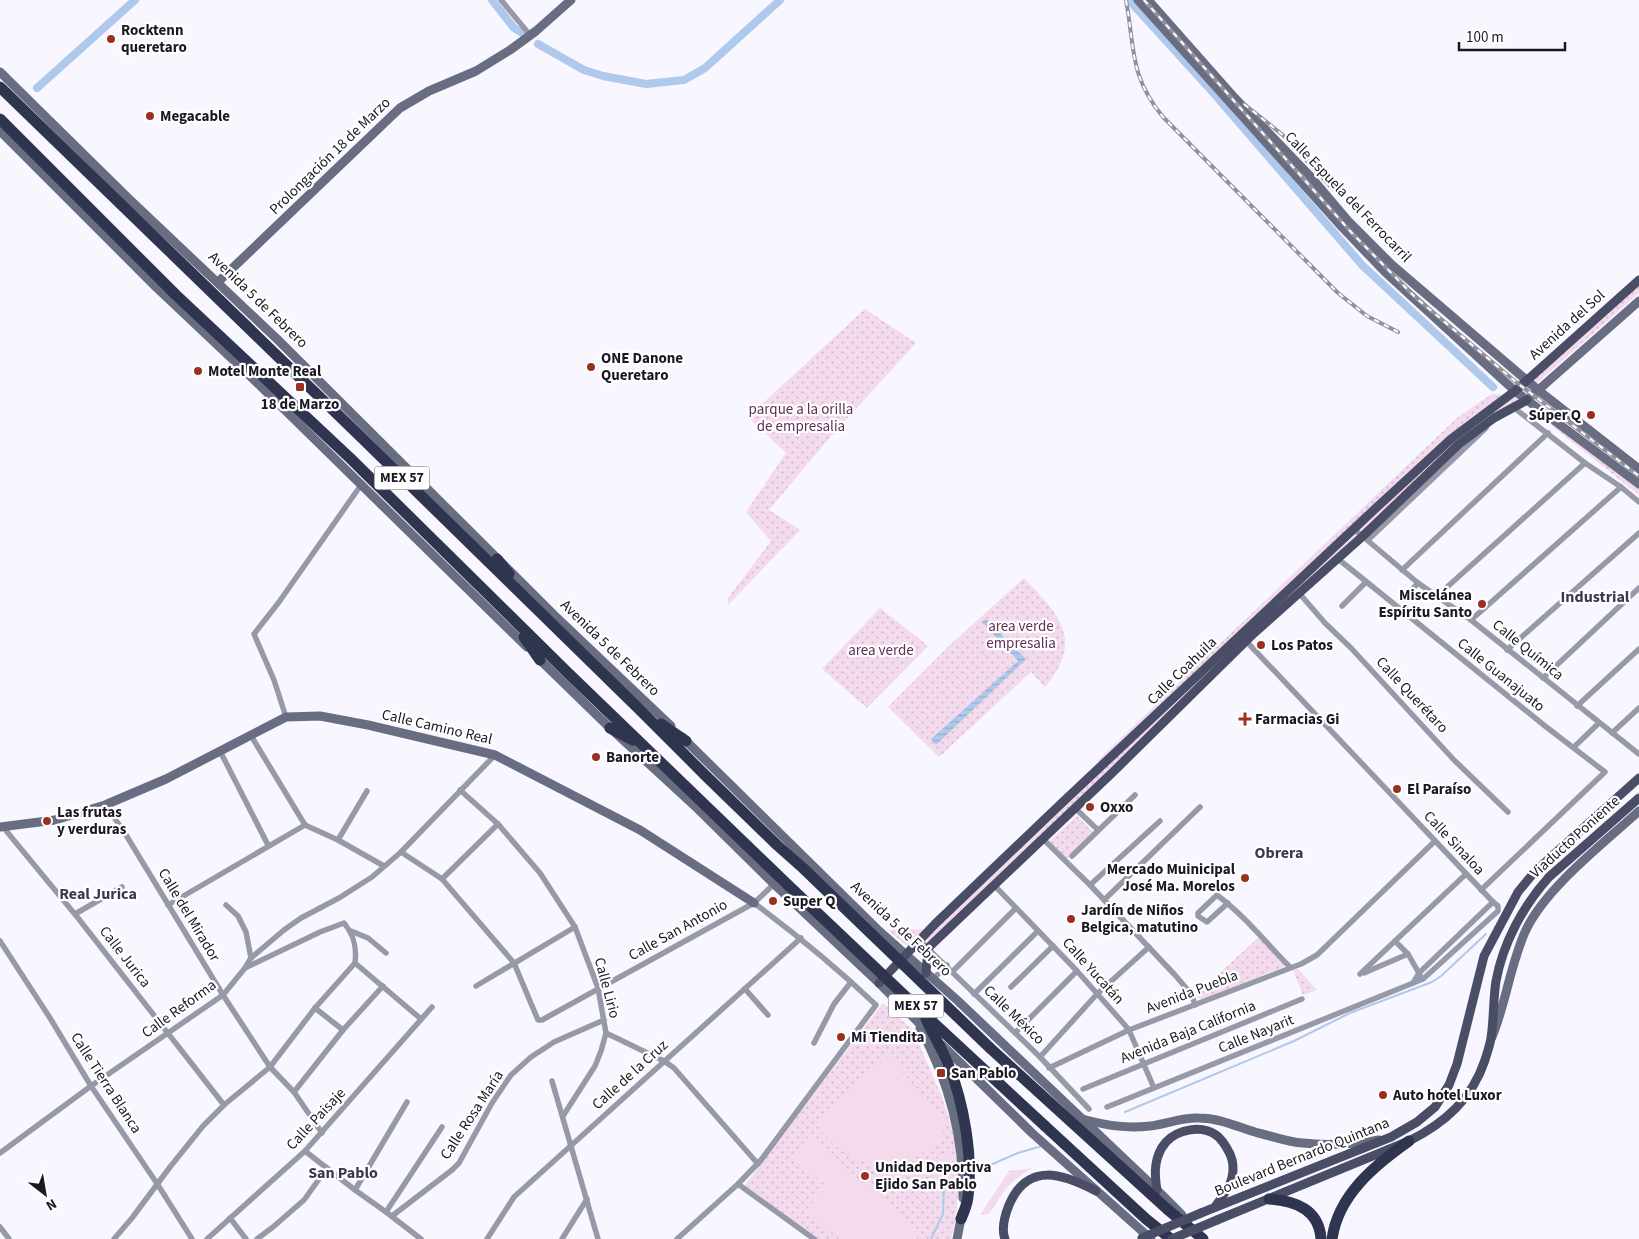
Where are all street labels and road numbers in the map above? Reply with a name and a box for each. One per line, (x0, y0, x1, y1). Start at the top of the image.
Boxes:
street label: Prolongación 18 de Marzo (265, 92, 395, 220)
street label: Calle Espuela del Ferrocarril (1280, 127, 1416, 267)
street label: Avenida 5 de Febrero (204, 247, 312, 353)
street label: Avenida del Sol (1524, 285, 1610, 365)
road number: MEX 57 (374, 466, 430, 489)
street label: Avenida 5 de Febrero (556, 595, 664, 701)
street label: Calle Química (1488, 615, 1568, 685)
street label: Calle Coahuila (1142, 632, 1222, 710)
street label: Calle Guanajuato (1453, 633, 1549, 717)
street label: Calle Querétaro (1371, 652, 1453, 738)
street label: Calle Camino Real (380, 704, 494, 750)
street label: Viaducto Poniente (1526, 791, 1624, 883)
street label: Calle Sinaloa (1419, 806, 1489, 880)
street label: Calle del Mirador (153, 864, 226, 966)
street label: Avenida 5 de Febrero (846, 877, 956, 981)
street label: Calle San Antonio (625, 894, 731, 966)
street label: Calle Jurica (94, 922, 156, 992)
street label: Calle Yucatán (1057, 933, 1129, 1009)
street label: Calle Lirio (589, 955, 625, 1021)
street label: Avenida Puebla (1143, 965, 1241, 1019)
street label: Calle Reforma (137, 975, 221, 1043)
street label: Calle México (979, 981, 1049, 1049)
road number: MEX 57 (888, 994, 944, 1018)
street label: Avenida Baja California (1117, 995, 1259, 1069)
street label: Calle Nayarit (1215, 1009, 1297, 1059)
street label: Calle Tierra Blanca (65, 1028, 147, 1138)
street label: Calle de la Cruz (587, 1035, 673, 1115)
street label: Calle Rosa María (435, 1066, 509, 1164)
street label: Calle Paisaje (282, 1083, 350, 1155)
street label: Boulevard Bernardo Quintana (1211, 1112, 1393, 1202)

